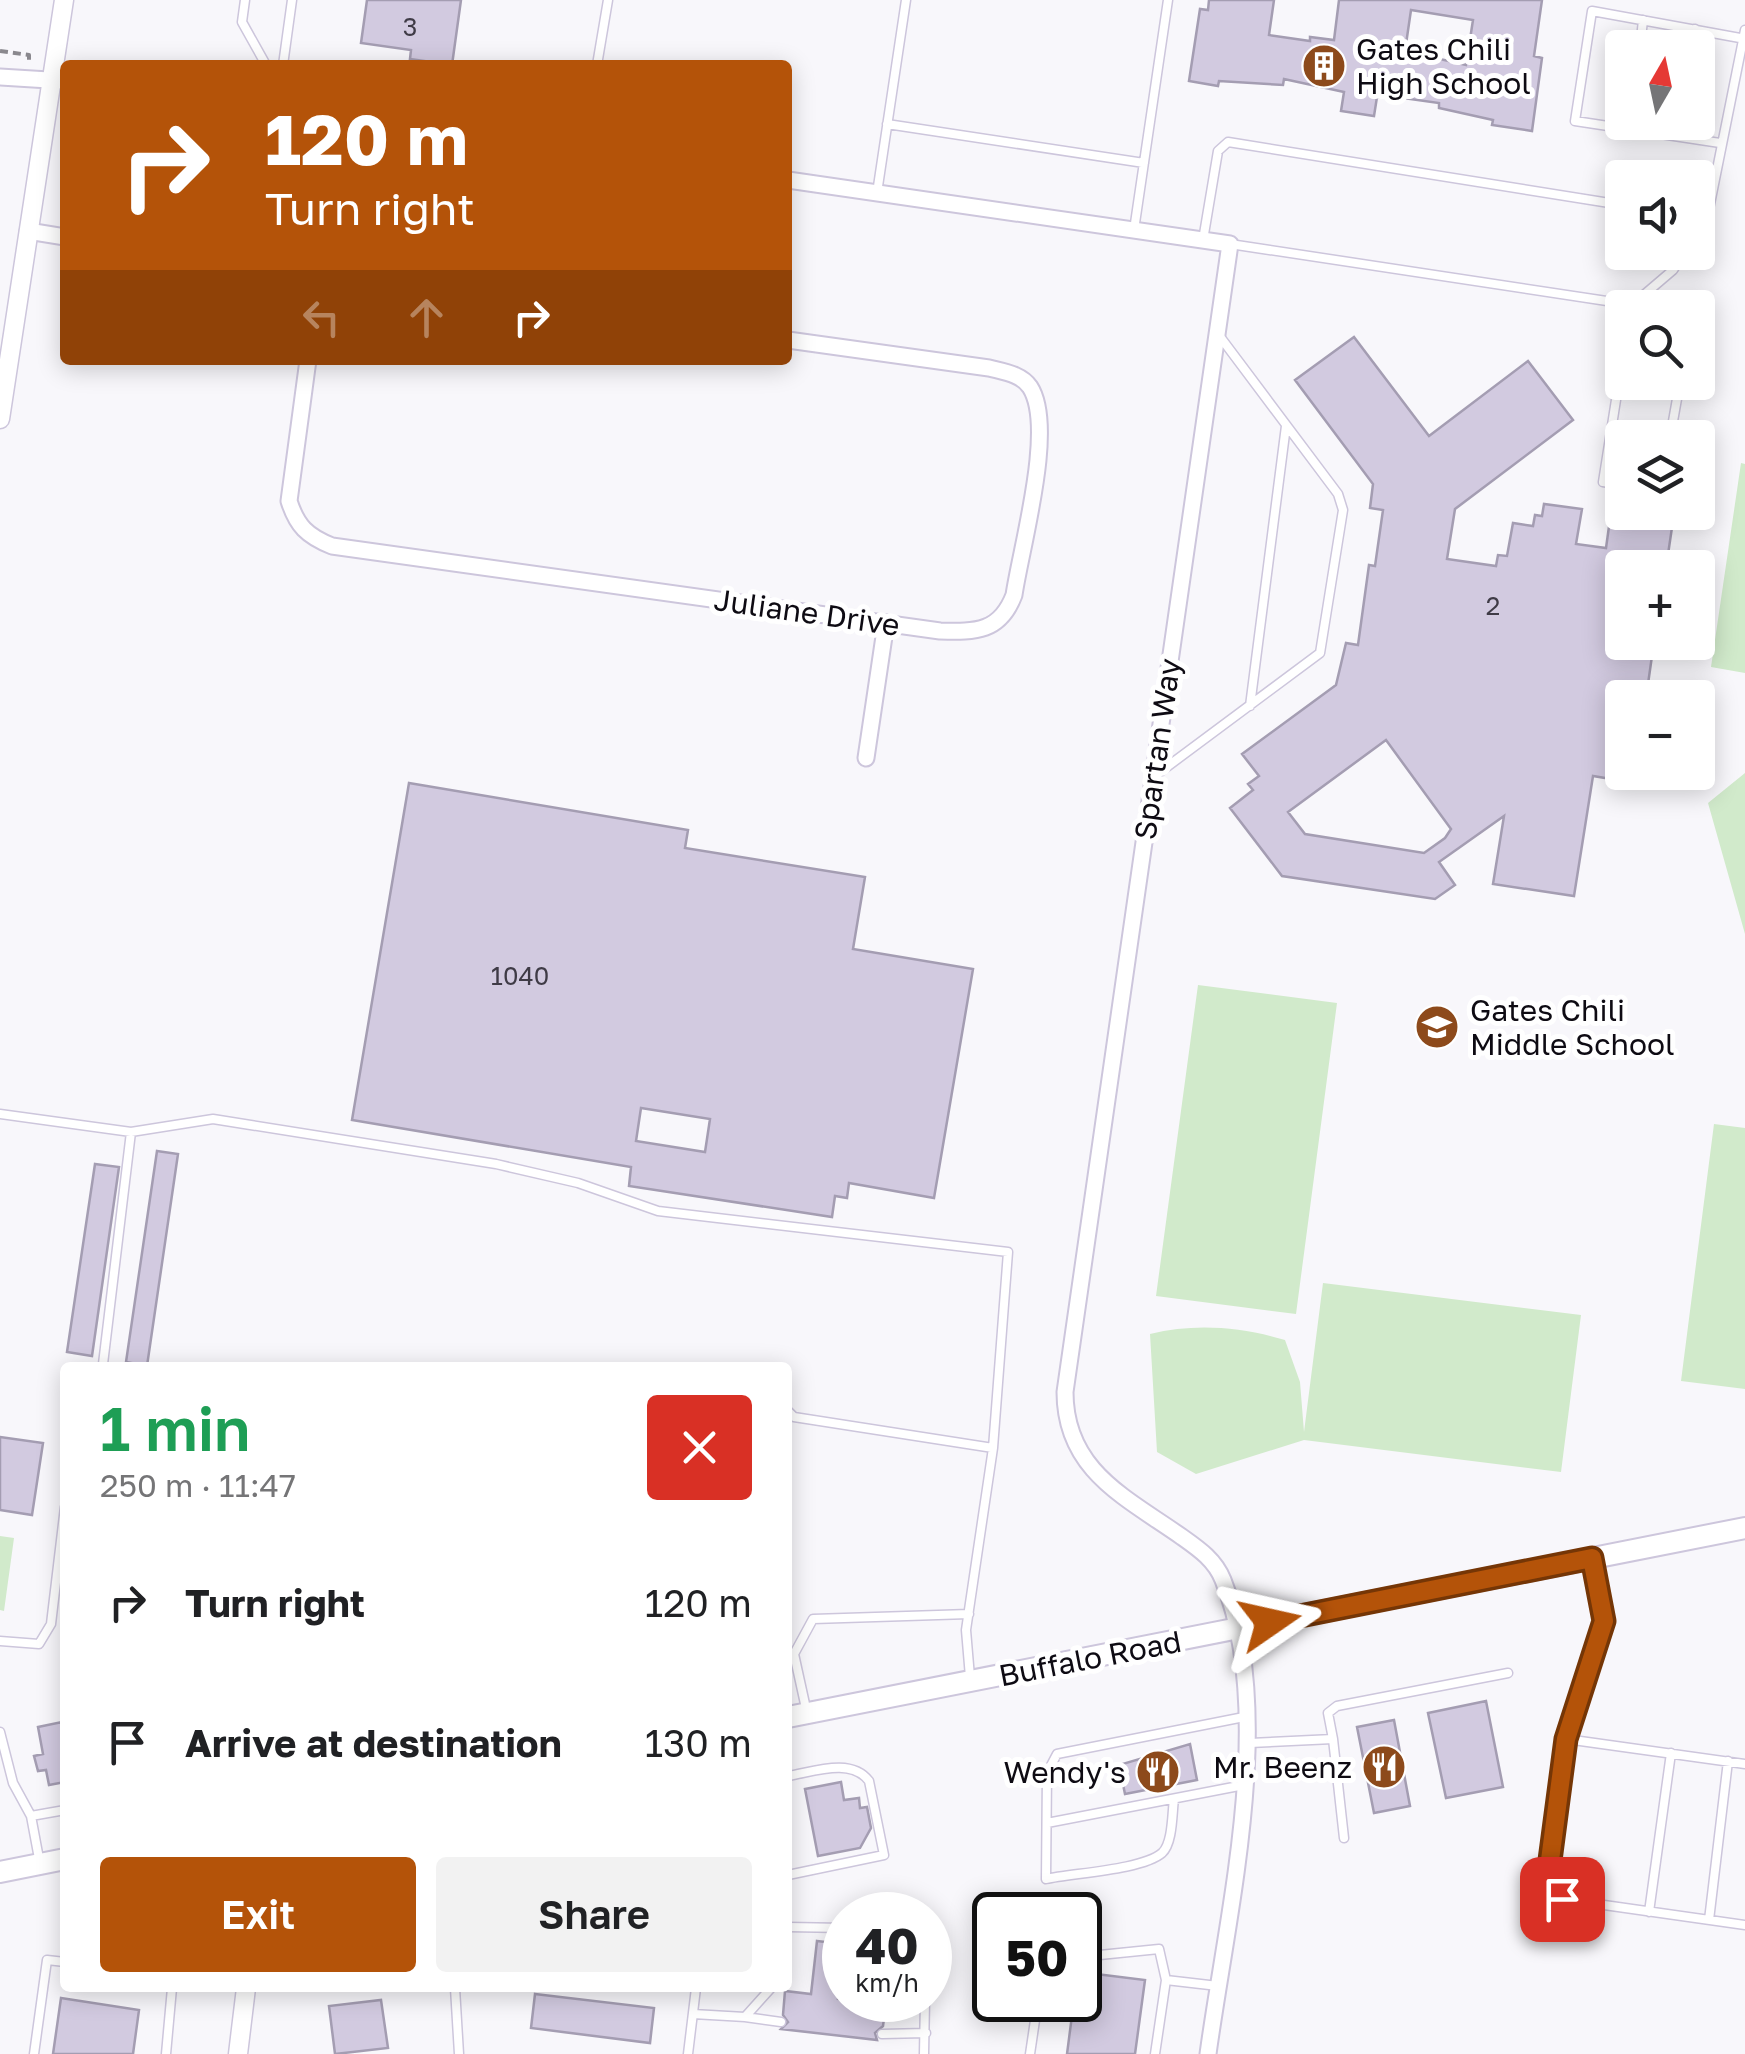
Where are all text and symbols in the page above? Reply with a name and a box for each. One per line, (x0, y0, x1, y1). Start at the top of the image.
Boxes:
house number: 3 (403, 11, 417, 42)
north arrow (1605, 30, 1715, 140)
map controls (1605, 30, 1715, 790)
place label: Gates Chili High School (1356, 31, 1531, 101)
building icon: Gates Chili High School (1301, 43, 1347, 89)
text: 120 m (265, 96, 468, 180)
icon: right (100, 100, 230, 230)
button: sound (1605, 160, 1715, 270)
text: Turn right (265, 181, 475, 235)
icon: left (294, 290, 349, 345)
icon: ahead (399, 290, 454, 345)
icon: right (504, 290, 559, 345)
button: search (1605, 290, 1715, 400)
button: layers (1605, 420, 1715, 530)
button: + (1605, 550, 1715, 660)
street label: Juliane Drive (712, 581, 902, 643)
house number: 2 (1486, 590, 1500, 621)
street label: Spartan Way (1126, 656, 1188, 842)
button: − (1605, 680, 1715, 790)
house number: 1040 (491, 960, 549, 991)
place label: Gates Chili Middle School (1470, 992, 1675, 1062)
school or university icon: Gates Chili Middle School (1414, 1004, 1460, 1050)
text: 1 min (100, 1392, 250, 1464)
button: close (647, 1395, 752, 1500)
text: 250 m · 11:47 (100, 1466, 296, 1504)
position arrow (1218, 1570, 1322, 1674)
icon: right (100, 1575, 155, 1630)
text: Turn right (185, 1580, 365, 1625)
text: 120 m (645, 1580, 752, 1625)
street label: Buffalo Road (996, 1623, 1184, 1693)
icon: arrive (100, 1715, 155, 1770)
text: Arrive at destination (185, 1720, 562, 1765)
text: 130 m (645, 1720, 752, 1765)
restaurant icon: Mr. Beenz (1361, 1744, 1407, 1790)
restaurant icon: Wendy's (1135, 1749, 1181, 1795)
place label: Mr. Beenz (1213, 1749, 1352, 1785)
place label: Wendy's (1004, 1754, 1126, 1790)
button: Exit (100, 1857, 416, 1972)
button: Share (436, 1857, 752, 1972)
pin (1520, 1857, 1605, 1942)
icon: arrive (1535, 1872, 1590, 1927)
speed limit sign: 50 (972, 1892, 1102, 2022)
text: 40 (855, 1915, 919, 1975)
text: km/h (855, 1967, 919, 1998)

